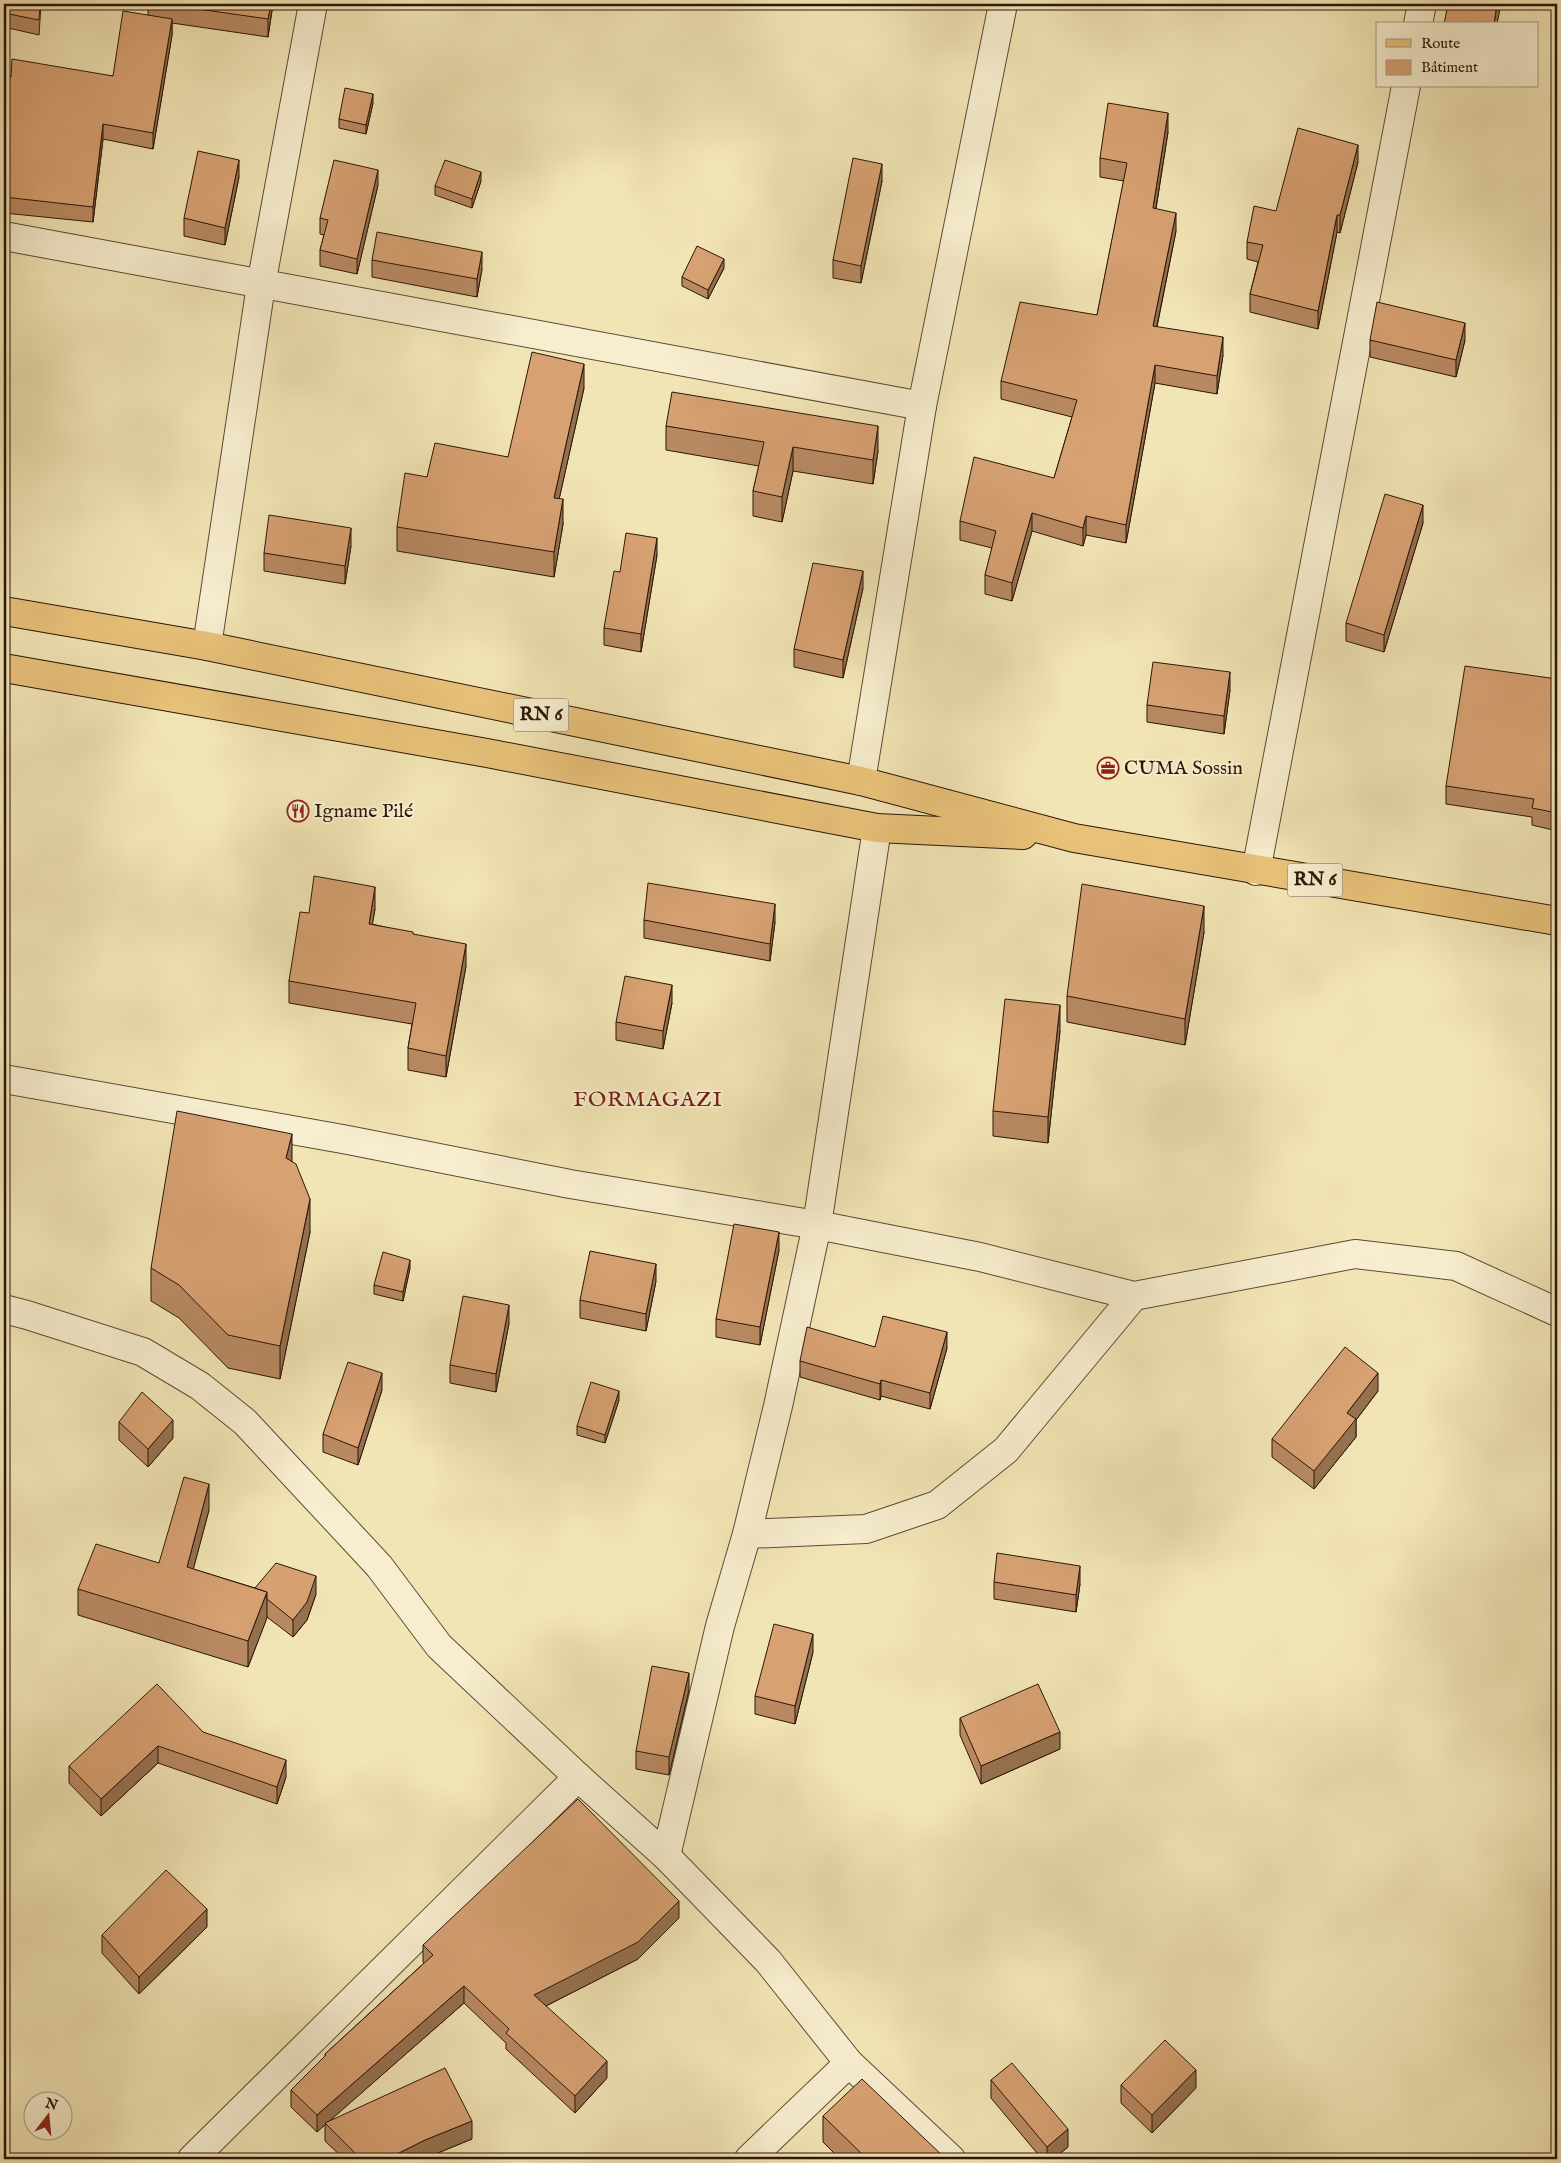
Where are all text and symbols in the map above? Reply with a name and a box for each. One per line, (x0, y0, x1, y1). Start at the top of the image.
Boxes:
legend (1376, 22, 1538, 88)
text: Route (1421, 34, 1460, 53)
text: Bâtiment (1421, 58, 1478, 77)
road number: RN 6 (514, 698, 568, 732)
office icon: CUMA Sossin (1096, 756, 1120, 780)
place label: CUMA Sossin (1124, 756, 1243, 781)
restaurant icon: Igname Pilé (286, 799, 310, 823)
place label: Igname Pilé (314, 799, 413, 824)
road number: RN 6 (1288, 864, 1342, 896)
district label: FORMAGAZI (573, 1086, 723, 1114)
north arrow (22, 2090, 72, 2140)
text: N (42, 2094, 60, 2115)

